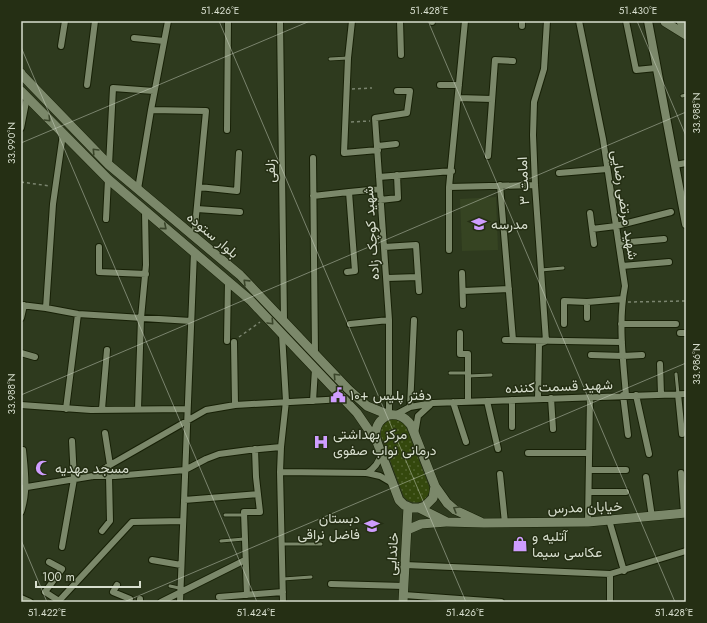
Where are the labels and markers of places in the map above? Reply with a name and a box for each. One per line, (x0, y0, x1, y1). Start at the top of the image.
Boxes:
place label: مدرسه (491, 214, 528, 234)
school or university icon: مدرسه (470, 215, 488, 233)
place label: دفتر پلیس +۱۰ (350, 385, 432, 405)
public building icon: دفتر پلیس +۱۰ (329, 386, 347, 404)
place label: مرکز بهداشتی درمانی نواب صفوی (333, 424, 437, 460)
hospital icon: مرکز بهداشتی درمانی نواب صفوی (312, 433, 330, 451)
place label: مسجد مهدیه (55, 458, 129, 478)
mosque icon: مسجد مهدیه (34, 459, 52, 477)
place label: دبستان فاضل نراقی (297, 508, 360, 544)
school or university icon: دبستان فاضل نراقی (363, 517, 381, 535)
place label: آتلیه و عکاسی سیما (532, 526, 602, 562)
shop icon: آتلیه و عکاسی سیما (511, 535, 529, 553)

